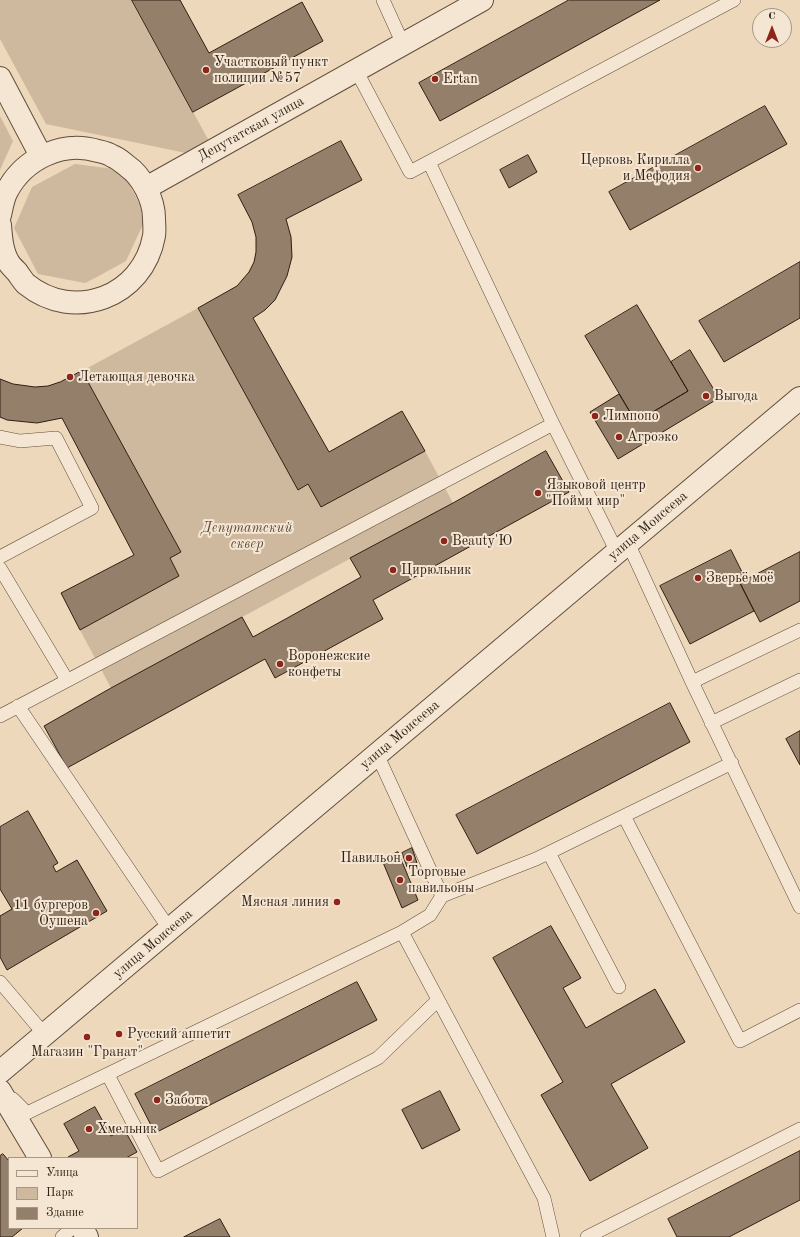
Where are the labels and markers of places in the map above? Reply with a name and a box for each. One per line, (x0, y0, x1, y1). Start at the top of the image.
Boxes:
place label: Участковый пункт полиции №57 (214, 54, 328, 86)
marker: Участковый пункт полиции №57 (201, 65, 211, 75)
place label: Ertan (443, 71, 478, 87)
marker: Ertan (430, 74, 440, 84)
place label: Церковь Кирилла и Мефодия (580, 152, 690, 184)
marker: Церковь Кирилла и Мефодия (693, 163, 703, 173)
place label: Летающая девочка (78, 369, 195, 385)
marker: Летающая девочка (65, 372, 75, 382)
place label: Выгода (714, 388, 758, 404)
marker: Выгода (701, 391, 711, 401)
place label: Лимпопо (603, 408, 659, 424)
marker: Лимпопо (590, 411, 600, 421)
place label: Агроэко (627, 429, 678, 445)
marker: Агроэко (614, 432, 624, 442)
place label: Языковой центр "Пойми мир" (546, 477, 646, 510)
marker: Языковой центр "Пойми мир" (533, 488, 543, 498)
place label: Beauty'Ю (452, 533, 512, 549)
marker: Beauty'Ю (439, 536, 449, 546)
place label: Цирюльник (401, 562, 471, 578)
marker: Цирюльник (388, 565, 398, 575)
place label: Зверьё моё (706, 570, 773, 586)
marker: Зверьё моё (693, 573, 703, 583)
place label: Воронежские конфеты (288, 648, 370, 680)
marker: Воронежские конфеты (275, 659, 285, 669)
place label: Павильон (341, 850, 401, 866)
marker: Павильон (404, 853, 414, 863)
place label: Торговые павильоны (408, 864, 474, 896)
marker: Торговые павильоны (395, 875, 405, 885)
place label: Мясная линия (241, 894, 329, 910)
place label: 11 бургеров Оушена (13, 897, 88, 930)
marker: Мясная линия (332, 897, 342, 907)
marker: 11 бургеров Оушена (91, 908, 101, 918)
place label: Русский аппетит (127, 1026, 231, 1042)
marker: Русский аппетит (114, 1029, 124, 1039)
marker: Магазин "Гранат" (82, 1032, 92, 1042)
place label: Магазин "Гранат" (31, 1044, 143, 1060)
place label: Забота (165, 1092, 208, 1108)
marker: Забота (152, 1095, 162, 1105)
place label: Хмельник (97, 1121, 157, 1137)
marker: Хмельник (84, 1124, 94, 1134)

